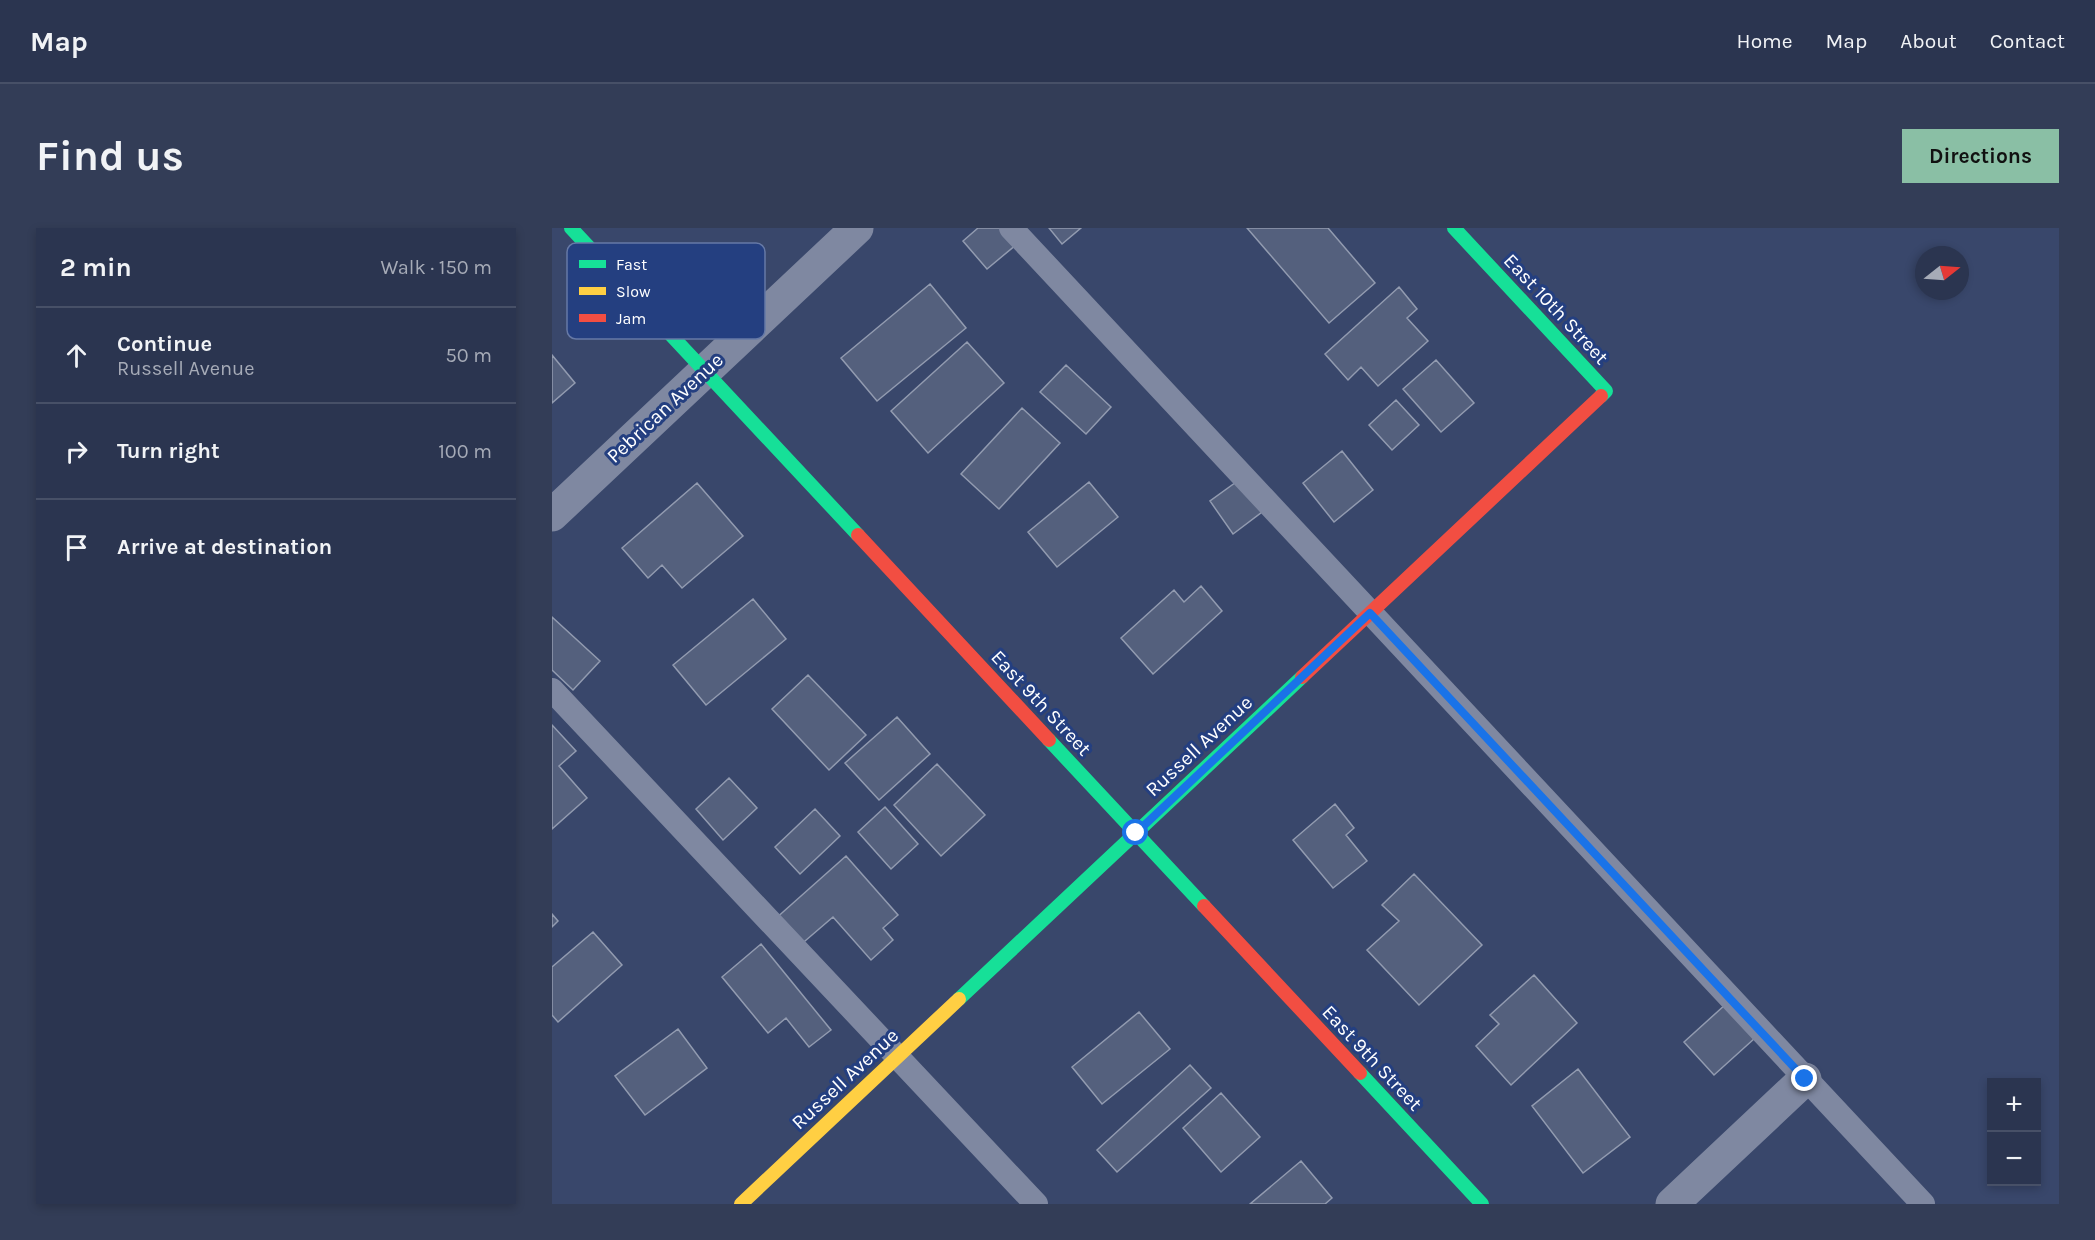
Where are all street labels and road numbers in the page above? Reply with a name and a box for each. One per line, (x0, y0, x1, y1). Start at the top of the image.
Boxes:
street label: East 10th Street (1499, 249, 1613, 369)
street label: Pebrican Avenue (602, 348, 728, 468)
street label: East 9th Street (986, 645, 1096, 761)
street label: Russell Avenue (1141, 691, 1257, 801)
street label: East 9th Street (1317, 1000, 1427, 1116)
street label: Russell Avenue (787, 1024, 903, 1134)

